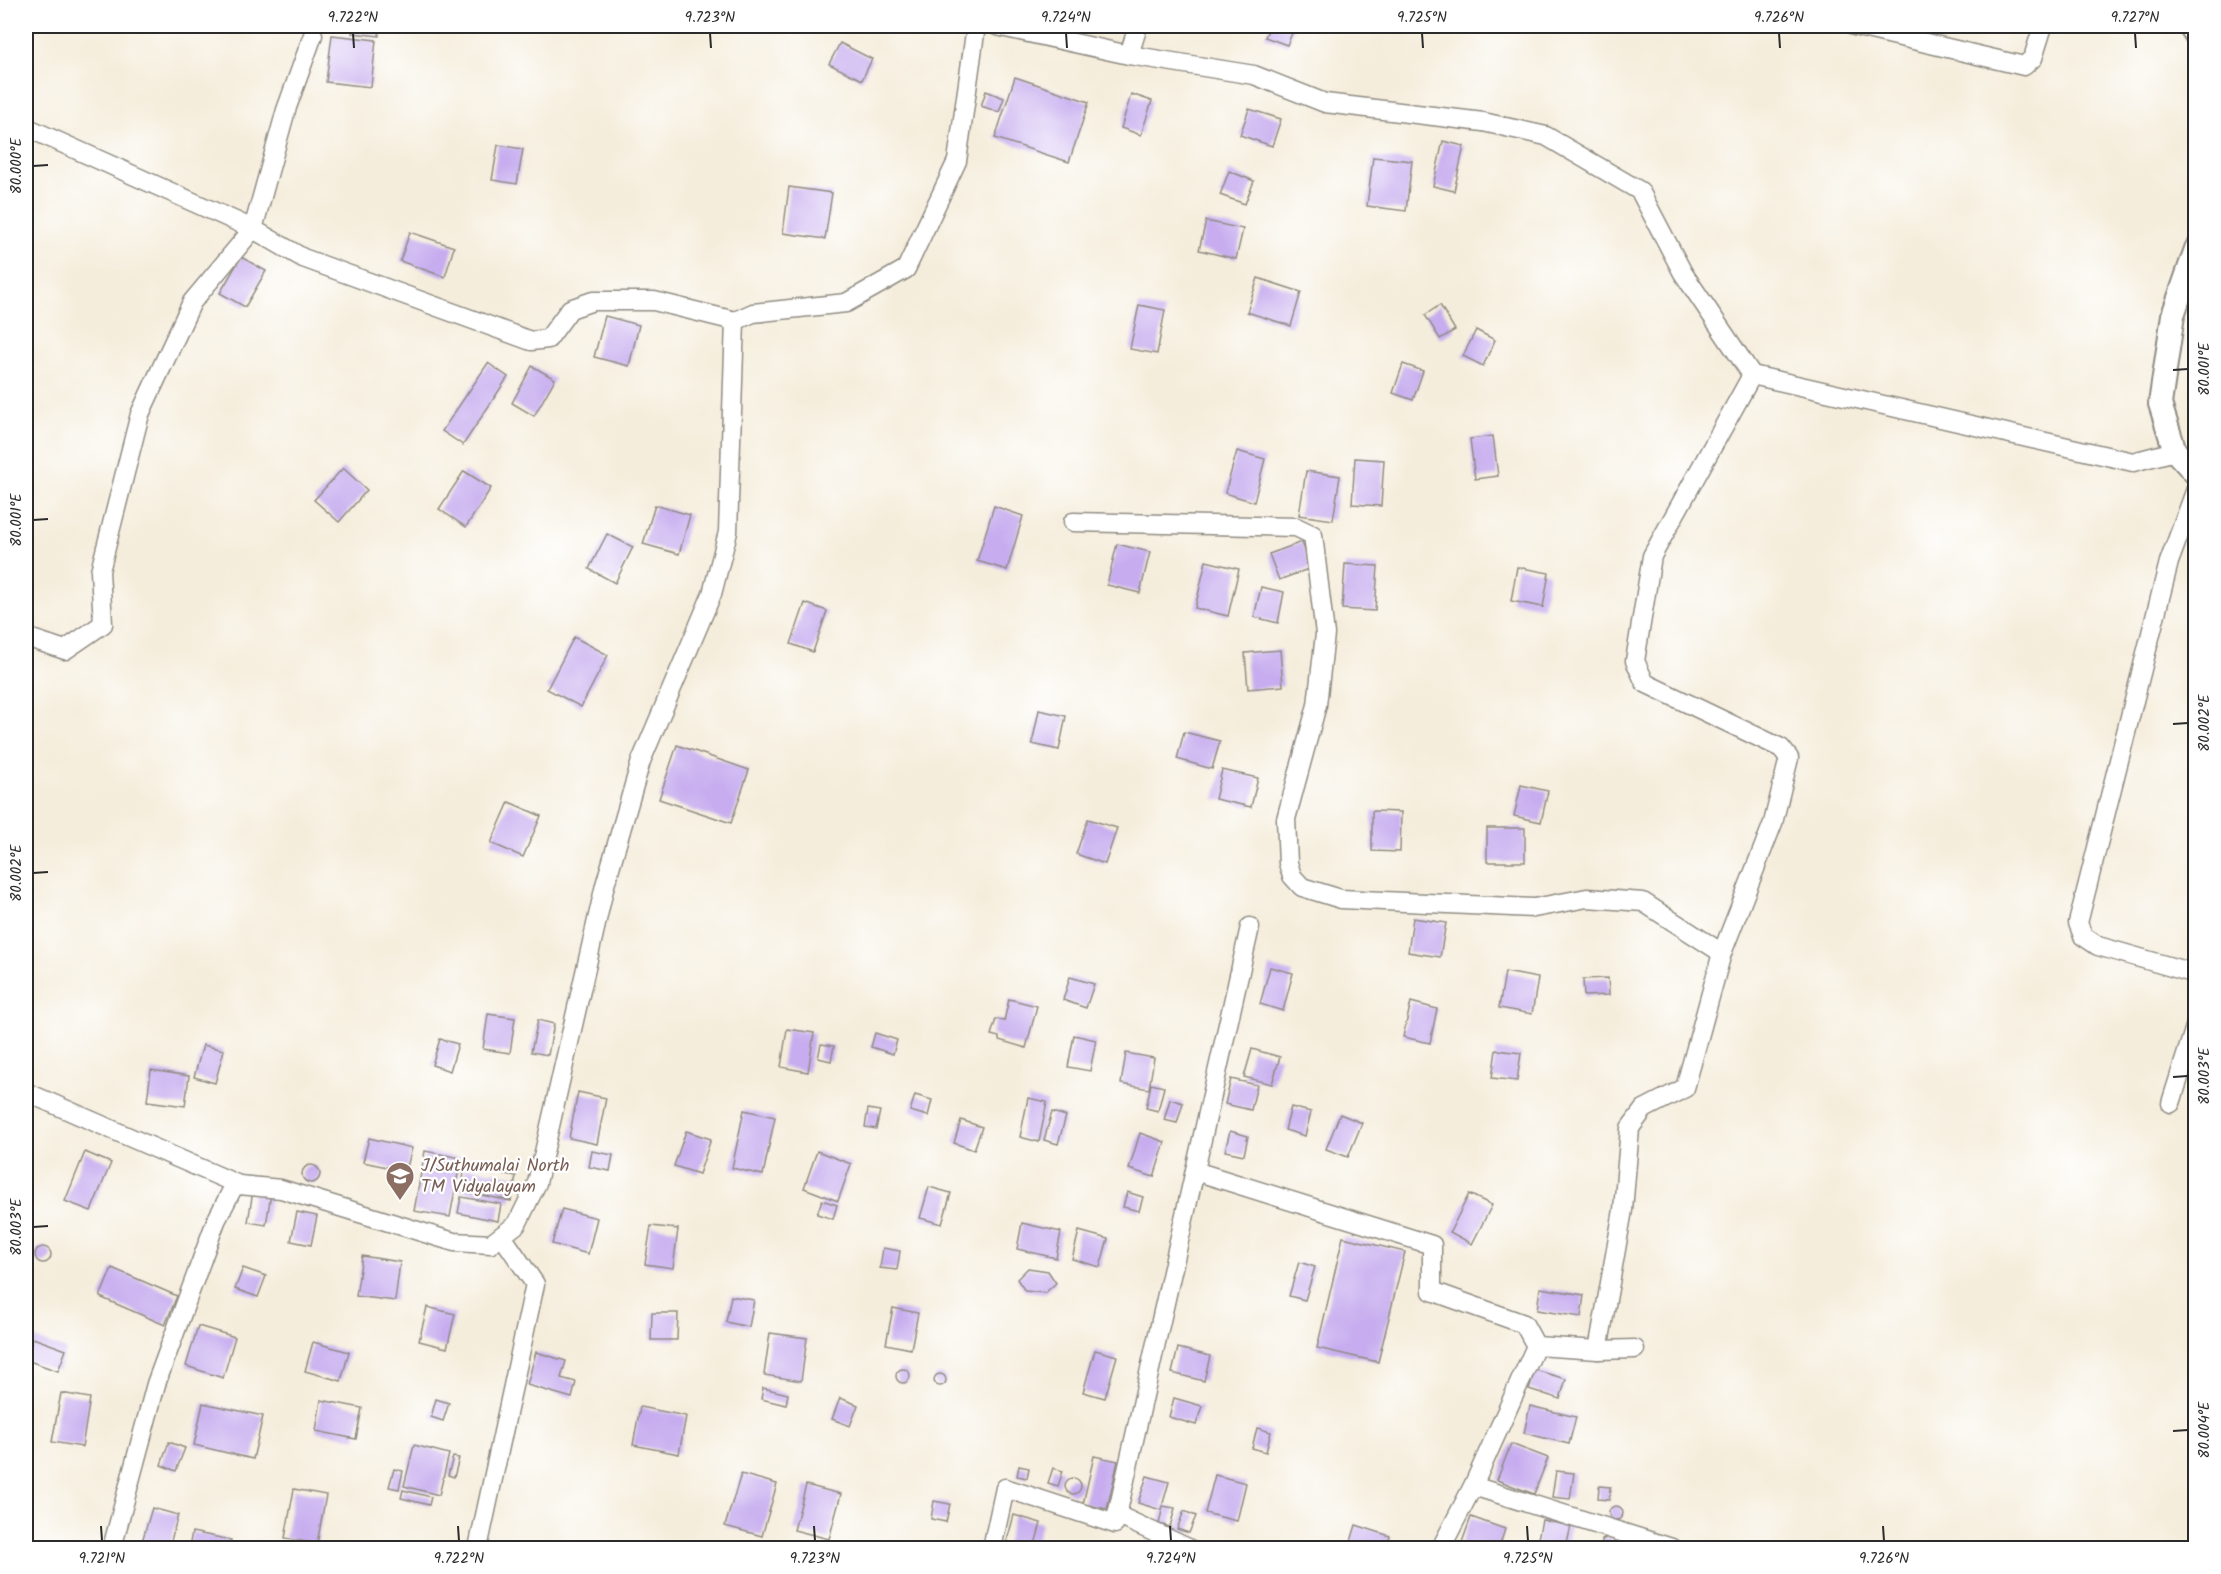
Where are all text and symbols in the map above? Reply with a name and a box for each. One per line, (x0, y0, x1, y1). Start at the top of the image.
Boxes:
text: 9.722°N (328, 6, 378, 30)
text: 9.723°N (685, 6, 735, 30)
text: 9.724°N (1041, 6, 1091, 30)
text: 9.725°N (1397, 6, 1447, 30)
text: 9.726°N (1754, 6, 1804, 30)
text: 9.727°N (2111, 6, 2159, 30)
text: 80.000°E (5, 137, 29, 194)
text: 80.001°E (2193, 341, 2217, 396)
text: 80.001°E (5, 492, 29, 547)
text: 80.002°E (2193, 693, 2217, 752)
text: 80.002°E (5, 843, 29, 902)
text: 80.003°E (2193, 1046, 2217, 1105)
place label: J/Suthumalai North TM Vidyalayam (421, 1152, 569, 1202)
school or university icon: J/Suthumalai North TM Vidyalayam (384, 1160, 416, 1202)
text: 80.003°E (5, 1197, 29, 1256)
text: 80.004°E (2193, 1400, 2217, 1459)
text: 9.721°N (79, 1547, 125, 1571)
text: 9.722°N (434, 1547, 484, 1571)
text: 9.723°N (790, 1547, 840, 1571)
text: 9.724°N (1146, 1547, 1196, 1571)
text: 9.725°N (1503, 1547, 1553, 1571)
text: 9.726°N (1859, 1547, 1909, 1571)

